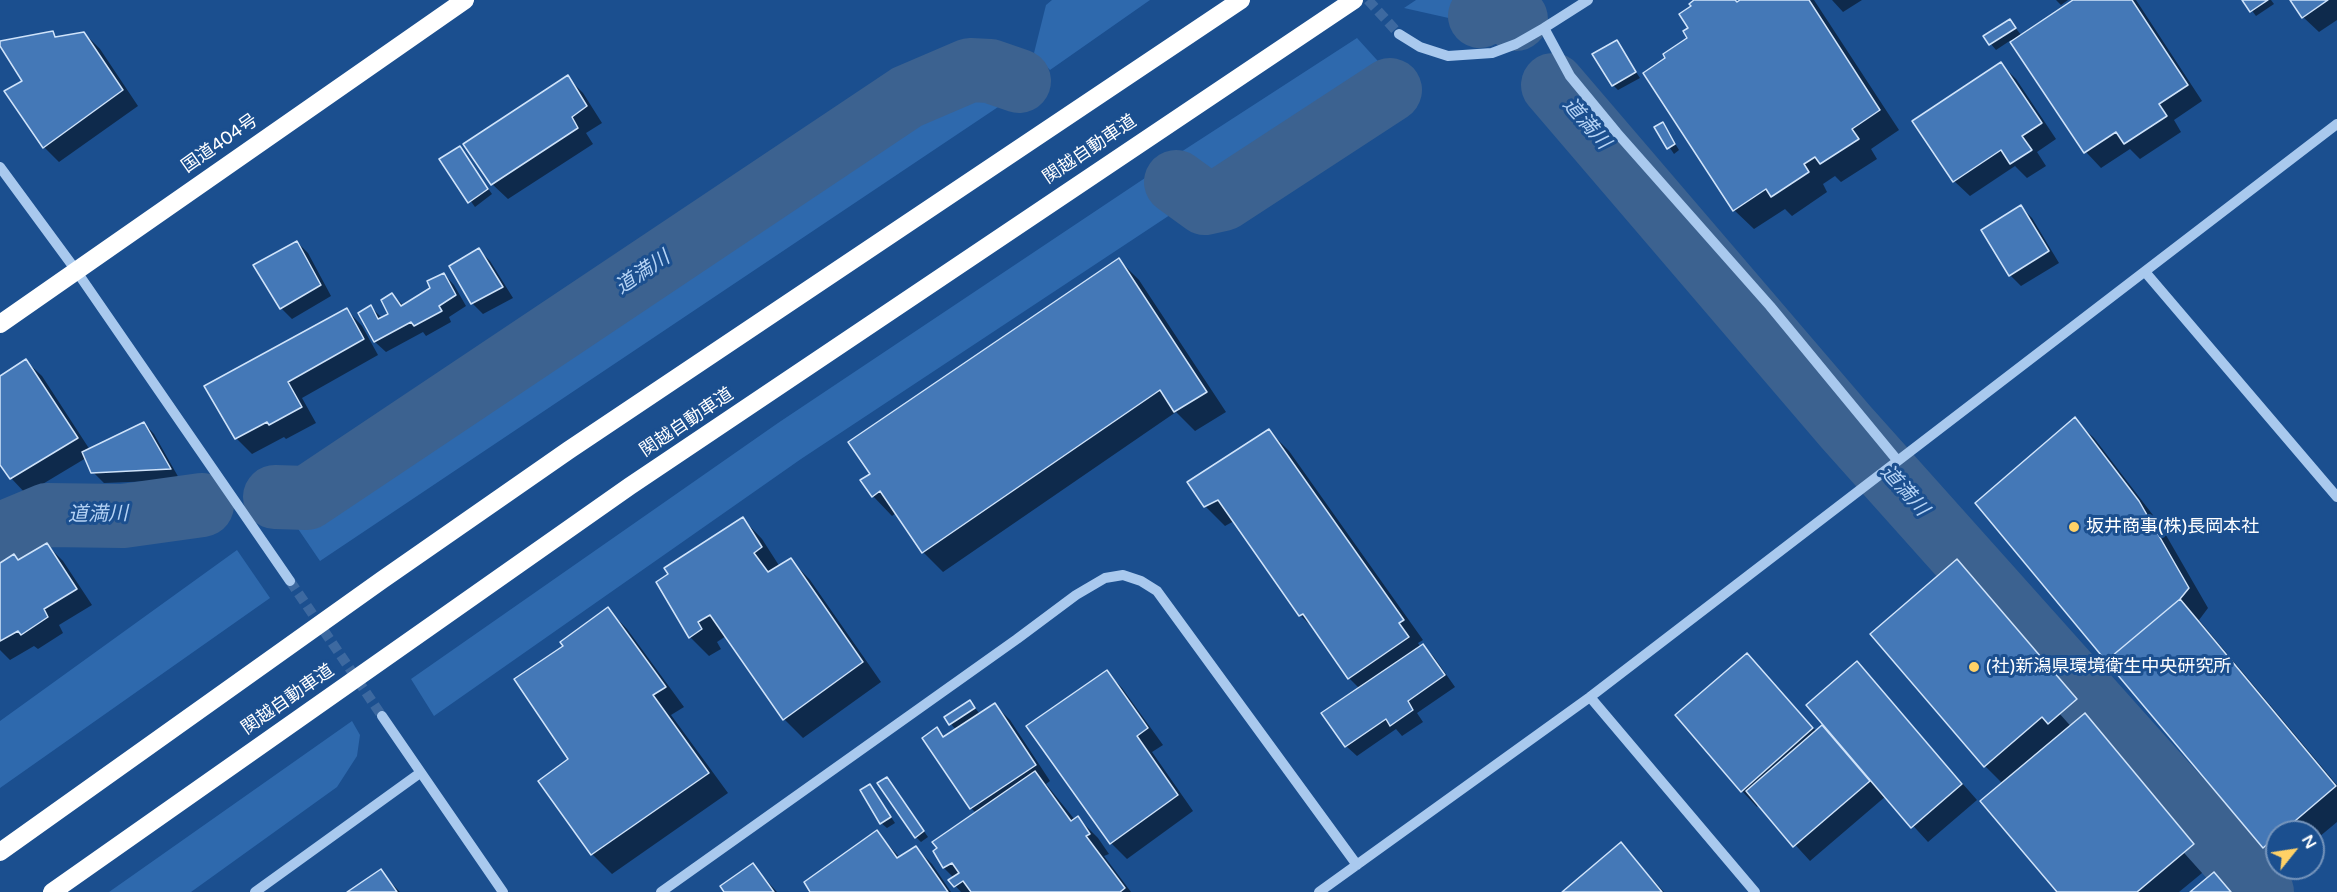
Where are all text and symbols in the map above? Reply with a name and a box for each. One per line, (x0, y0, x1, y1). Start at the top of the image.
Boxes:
water label: 道満川 (1557, 93, 1615, 155)
street label: 国道404号 (178, 110, 262, 178)
street label: 関越自動車道 (1039, 111, 1141, 189)
water label: 道満川 (611, 246, 675, 300)
street label: 関越自動車道 (636, 384, 738, 462)
water label: 道満川 (1875, 461, 1933, 521)
water label: 道満川 (68, 502, 128, 528)
place label: 坂井商事(株)長岡本社 (2086, 516, 2259, 538)
marker: 坂井商事(株)長岡本社 (2067, 520, 2081, 534)
place label: (社)新潟県環境衛生中央研究所 (1986, 656, 2231, 678)
street label: 関越自動車道 (238, 660, 338, 740)
marker: (社)新潟県環境衛生中央研究所 (1967, 660, 1981, 674)
north arrow (2265, 820, 2325, 880)
text: N (2297, 831, 2321, 853)

